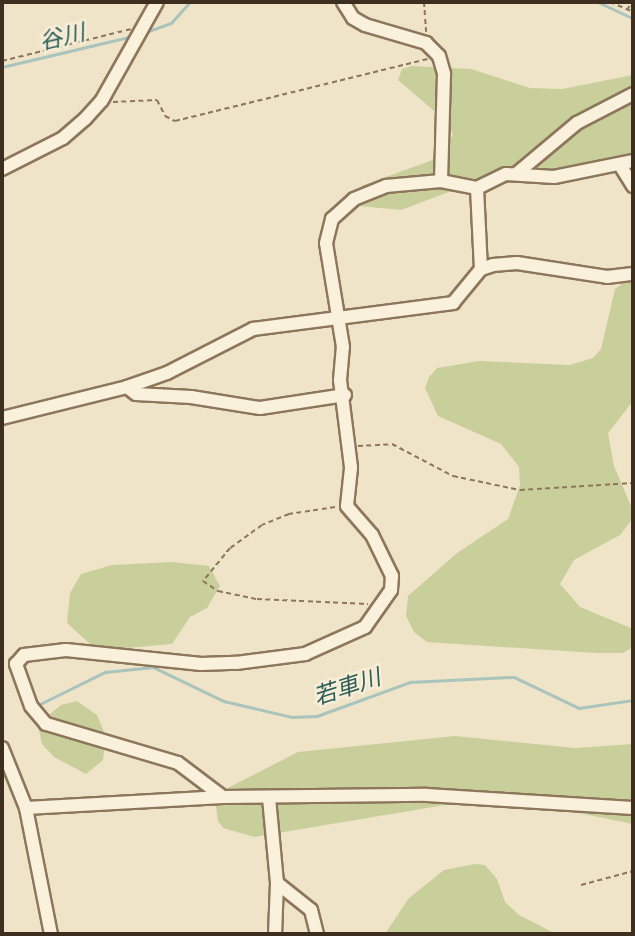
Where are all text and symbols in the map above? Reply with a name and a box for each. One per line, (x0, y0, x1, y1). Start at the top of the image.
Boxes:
water label: 谷川 (36, 18, 88, 56)
water label: 若車川 (310, 663, 384, 711)

